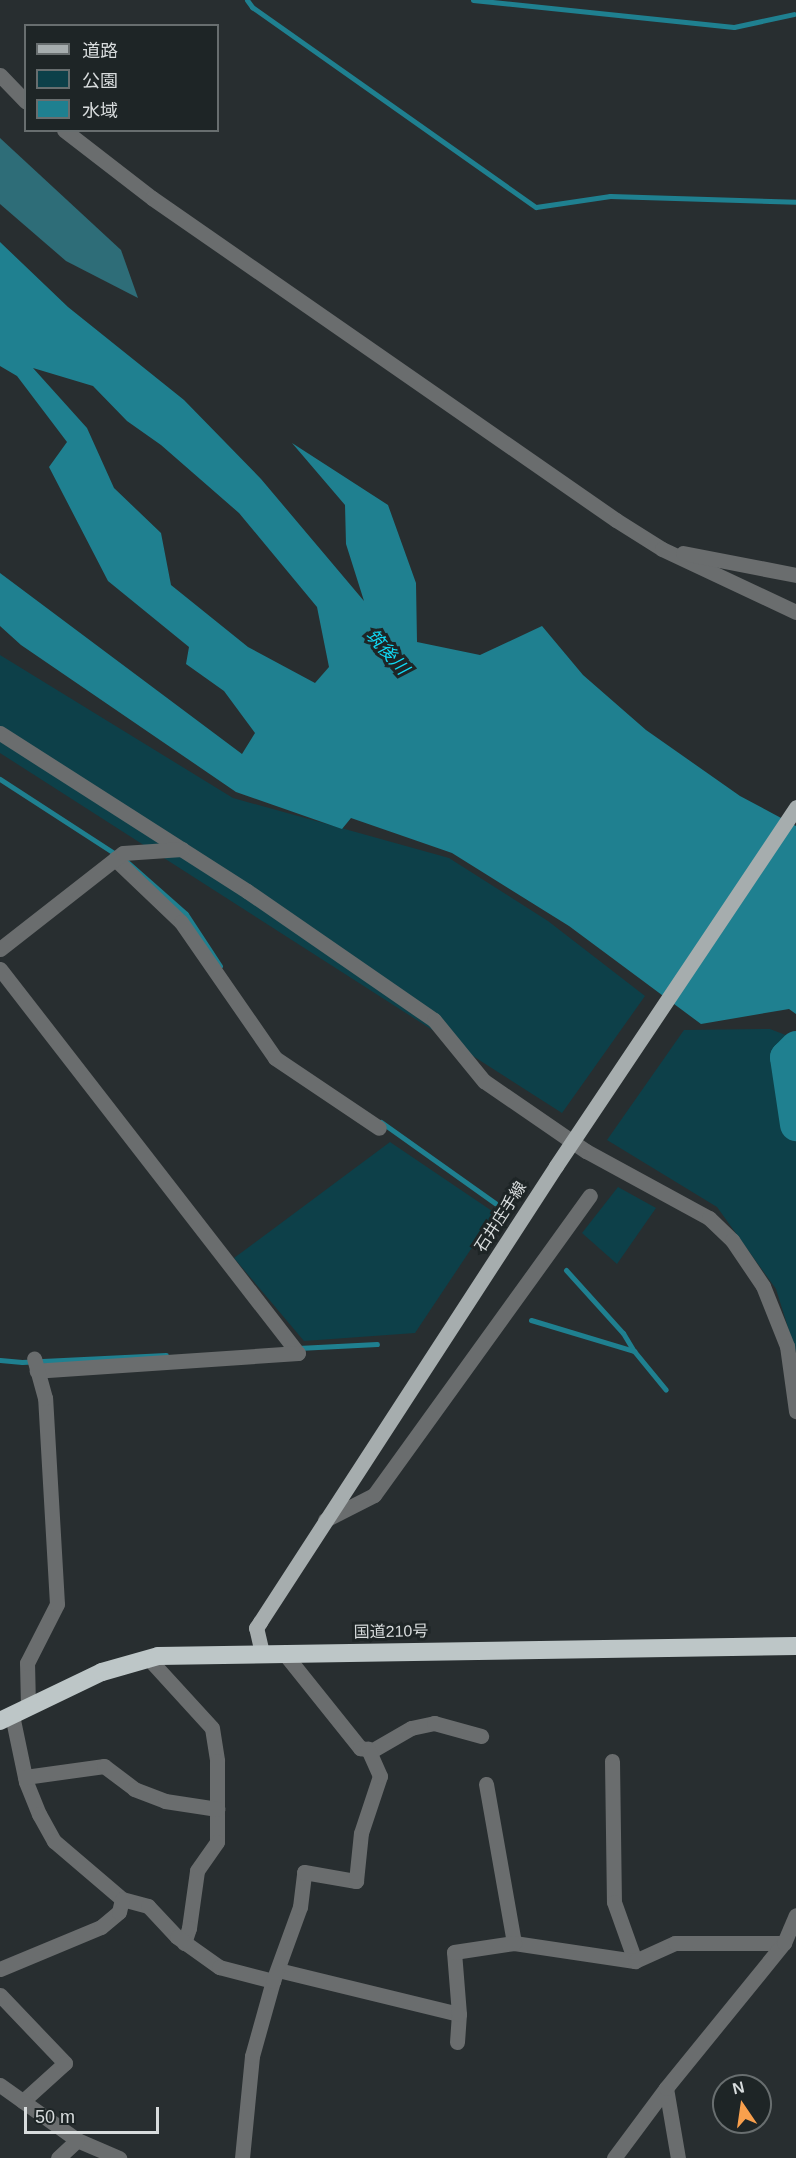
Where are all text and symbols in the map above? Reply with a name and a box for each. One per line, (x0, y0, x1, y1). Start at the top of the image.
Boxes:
legend (24, 24, 219, 132)
text: 道路 (82, 41, 118, 61)
text: 公園 (82, 71, 118, 91)
text: 水域 (82, 101, 118, 121)
water label: 筑後川 (361, 625, 413, 679)
street label: 石井庄手線 (471, 1178, 531, 1256)
street label: 国道210号 (353, 1622, 429, 1642)
north arrow (712, 2074, 772, 2134)
text: N (731, 2078, 746, 2098)
scale bar (27, 2095, 162, 2133)
text: 50 m (35, 2107, 75, 2127)

